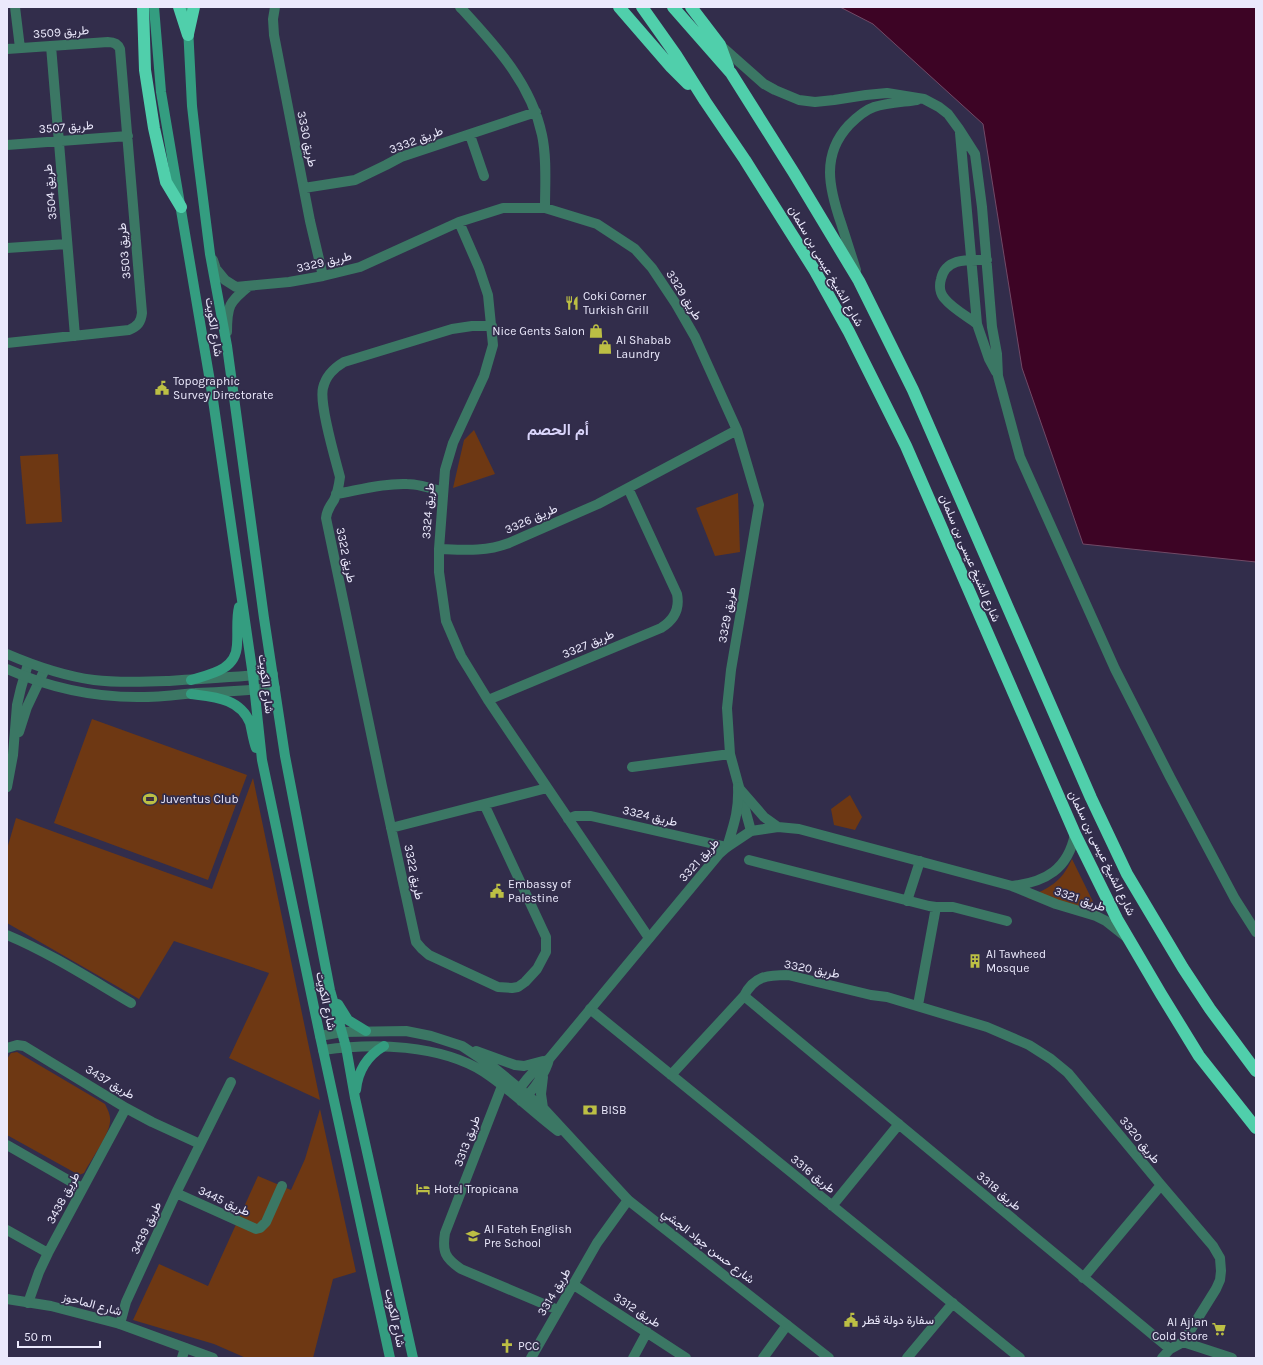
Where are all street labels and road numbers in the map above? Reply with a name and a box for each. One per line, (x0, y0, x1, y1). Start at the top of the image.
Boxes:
street label: طريق 3509 (32, 23, 90, 42)
street label: طريق 3330 (293, 110, 320, 169)
street label: طريق 3507 (38, 118, 94, 137)
street label: طريق 3332 (387, 123, 445, 158)
street label: طريق 3504 (41, 163, 60, 220)
street label: شارع الشيخ عيسى بن سلمان (784, 203, 866, 330)
street label: طريق 3503 (115, 222, 134, 280)
street label: طريق 3329 (295, 249, 353, 276)
street label: طريق 3329 (662, 267, 705, 323)
street label: شارع الكويت (200, 296, 226, 358)
street label: طريق 3324 (419, 482, 438, 540)
street label: شارع الشيخ عيسى بن سلمان (935, 492, 1003, 625)
street label: طريق 3326 (502, 501, 560, 538)
street label: طريق 3322 (332, 526, 359, 584)
street label: طريق 3329 (715, 586, 740, 644)
street label: طريق 3327 (560, 627, 617, 662)
street label: شارع الكويت (253, 654, 277, 715)
street label: شارع الشيخ عيسى بن سلمان (1064, 788, 1138, 919)
street label: طريق 3324 (621, 803, 679, 830)
street label: طريق 3321 (676, 835, 723, 885)
street label: طريق 3322 (400, 843, 427, 901)
street label: طريق 3321 (1052, 884, 1108, 915)
street label: طريق 3320 (783, 957, 841, 982)
street label: شارع الكويت (311, 970, 339, 1032)
street label: طريق 3437 (82, 1062, 137, 1103)
street label: طريق 3313 (451, 1113, 484, 1169)
street label: طريق 3320 (1116, 1114, 1163, 1167)
street label: طريق 3316 (787, 1152, 838, 1197)
street label: طريق 3318 (973, 1168, 1024, 1215)
street label: طريق 3438 (44, 1170, 83, 1227)
street label: طريق 3445 (195, 1183, 252, 1220)
street label: طريق 3439 (128, 1199, 165, 1257)
street label: شارع حسن جواد الجشي (657, 1205, 757, 1289)
street label: طريق 3314 (534, 1265, 575, 1319)
street label: شارع الكويت (380, 1287, 408, 1349)
street label: شارع الماحوز (59, 1289, 123, 1321)
street label: طريق 3312 (610, 1290, 663, 1331)

